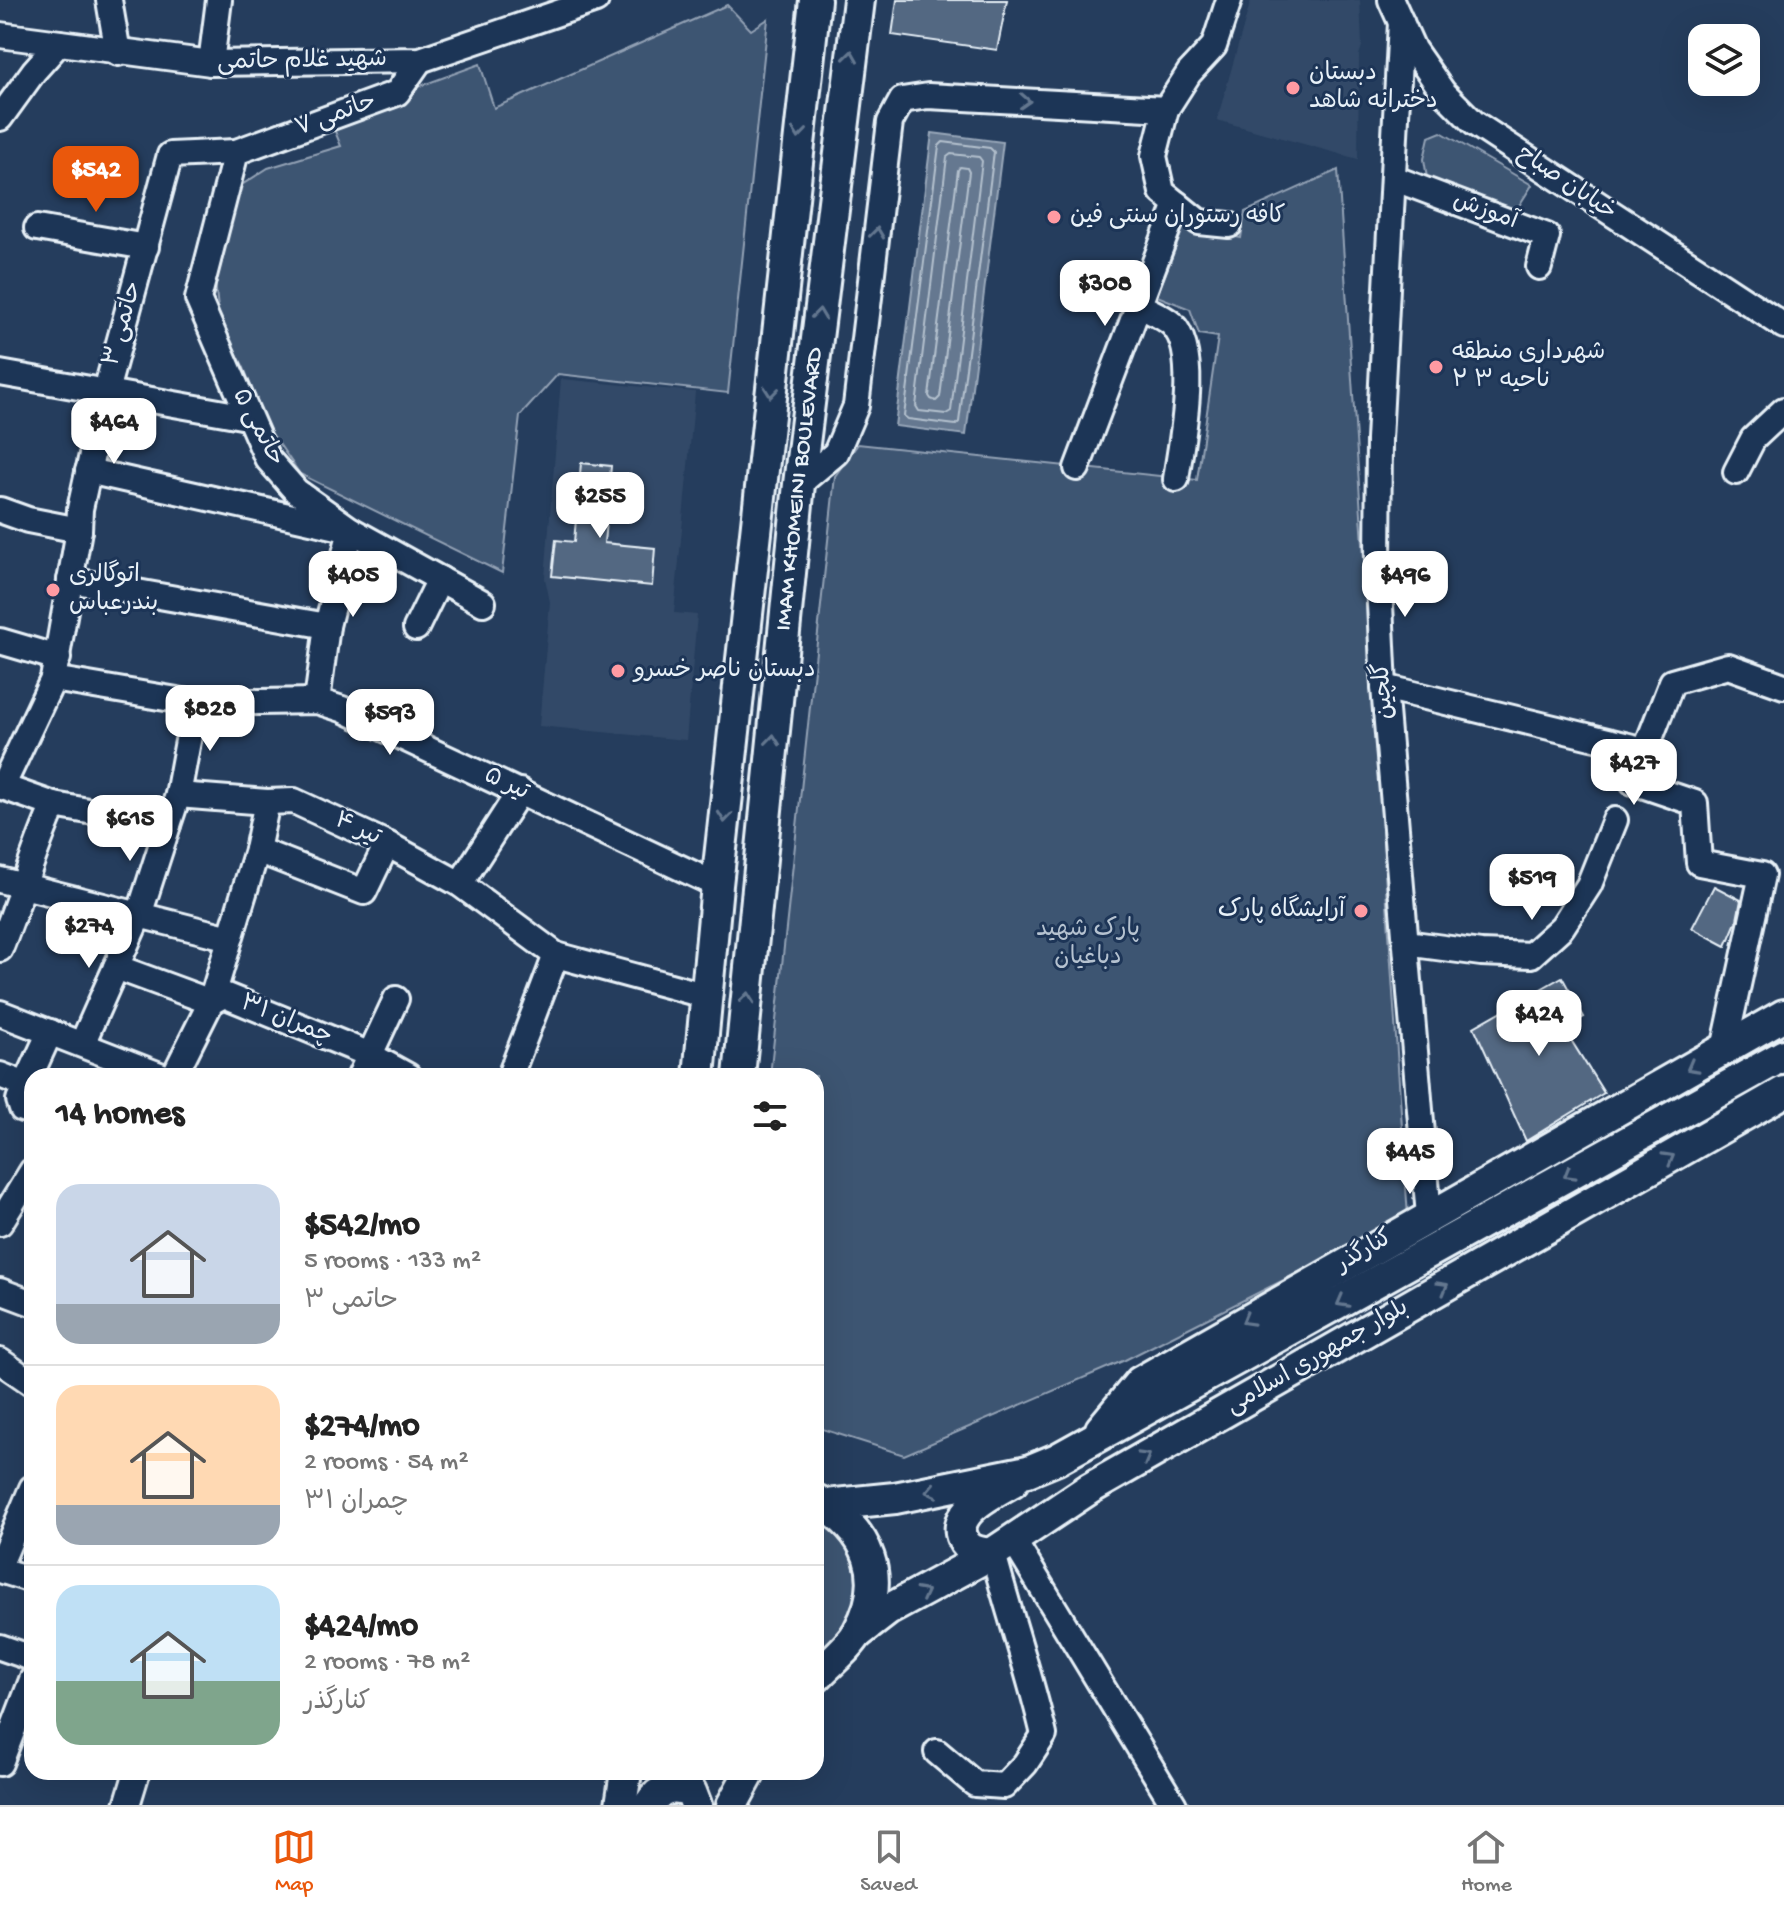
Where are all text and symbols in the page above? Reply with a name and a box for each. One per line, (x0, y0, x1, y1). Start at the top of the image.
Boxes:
map controls (1688, 24, 1760, 96)
button: layers (1688, 24, 1760, 96)
street label: شهید غلام حاتمی (217, 46, 387, 78)
one-way arrow (842, 49, 859, 63)
place label: دبستان دخترانه شاهد (1309, 60, 1438, 117)
marker: دبستان دخترانه شاهد (1284, 79, 1302, 97)
street label: حاتمی ۷ (291, 88, 381, 144)
one-way arrow (1019, 93, 1032, 110)
one-way arrow (791, 127, 808, 140)
street label: خیابان صباح (1511, 140, 1621, 228)
pin: $542 (49, 146, 143, 214)
text: $542 (71, 156, 121, 187)
street label: آموزش (1449, 185, 1523, 237)
place label: کافه رستوران سنتی فین (1070, 203, 1286, 232)
marker: کافه رستوران سنتی فین (1045, 208, 1063, 226)
one-way arrow (868, 226, 885, 239)
pin: $308 (1058, 260, 1152, 328)
text: $308 (1078, 270, 1132, 301)
street label: حاتمی ۳ (98, 278, 150, 370)
one-way arrow (811, 307, 828, 320)
place label: شهرداری منطقه ۲ ناحیه ۳ (1452, 339, 1605, 396)
street label: IMAM KHOMEINI BOULEVARD (770, 346, 830, 632)
marker: شهرداری منطقه ۲ ناحیه ۳ (1427, 358, 1445, 376)
street label: حاتمی ۵ (225, 384, 289, 472)
one-way arrow (763, 386, 780, 399)
pin: $464 (67, 398, 161, 466)
text: $464 (89, 408, 139, 439)
pin: $255 (553, 472, 647, 540)
text: $255 (574, 482, 626, 513)
pin: $405 (306, 551, 400, 619)
pin: $496 (1358, 551, 1452, 619)
place label: اتوگالری بندرعباس (69, 559, 158, 619)
text: $405 (327, 561, 379, 592)
text: $496 (1380, 561, 1430, 592)
marker: اتوگالری بندرعباس (44, 581, 62, 599)
place label: دبستان ناصر خسرو (632, 657, 816, 686)
marker: دبستان ناصر خسرو (609, 662, 627, 680)
street label: گلچین (1366, 662, 1401, 721)
pin: $828 (163, 685, 257, 753)
pin: $593 (343, 689, 437, 757)
text: $828 (184, 695, 236, 726)
text: $593 (364, 699, 416, 730)
one-way arrow (764, 733, 781, 746)
pin: $427 (1587, 739, 1681, 807)
text: $427 (1609, 749, 1659, 780)
street label: تیر ۵ (479, 762, 534, 808)
pin: $615 (83, 795, 177, 863)
text: $615 (105, 805, 155, 836)
street label: تیر ۴ (329, 807, 386, 854)
one-way arrow (716, 811, 733, 824)
pin: $519 (1485, 854, 1579, 922)
text: $519 (1508, 864, 1556, 895)
place label: آرایشگاه پارک (1218, 894, 1346, 926)
pin: $274 (42, 902, 136, 970)
marker: آرایشگاه پارک (1352, 902, 1370, 920)
text: $274 (64, 912, 114, 943)
park label: پارک شهید دباغیان (1036, 916, 1140, 973)
street label: چمران ۳۱ (236, 989, 336, 1053)
pin: $424 (1492, 990, 1586, 1058)
one-way arrow (738, 991, 755, 1004)
text: $424 (1514, 1000, 1564, 1031)
one-way arrow (1686, 1057, 1700, 1073)
icon: filters (748, 1094, 792, 1138)
text: 14 homes (56, 1096, 184, 1136)
pin: $445 (1363, 1128, 1457, 1196)
text: $445 (1385, 1138, 1435, 1169)
one-way arrow (1660, 1152, 1675, 1168)
one-way arrow (1563, 1164, 1577, 1180)
text: $542/mo (304, 1207, 420, 1247)
icon: home (120, 1216, 216, 1312)
street label: کنارگذر (1328, 1222, 1399, 1281)
text: 5 rooms · 133 m² (304, 1247, 481, 1278)
one-way arrow (1434, 1281, 1449, 1297)
text: حاتمی ۳ (304, 1287, 398, 1318)
one-way arrow (1336, 1292, 1350, 1307)
street label: بلوار جمهوری اسلامی (1222, 1294, 1414, 1422)
one-way arrow (1241, 1310, 1255, 1326)
text: $274/mo (304, 1408, 420, 1448)
icon: home (120, 1417, 216, 1513)
text: 2 rooms · 54 m² (304, 1448, 469, 1479)
one-way arrow (1136, 1451, 1150, 1467)
one-way arrow (925, 1482, 938, 1499)
text: چمران ۳۱ (304, 1488, 409, 1519)
one-way arrow (914, 1587, 929, 1602)
text: $424/mo (304, 1608, 418, 1648)
icon: home (120, 1617, 216, 1713)
text: 2 rooms · 78 m² (304, 1648, 470, 1679)
text: کنارگذر (304, 1688, 370, 1719)
tab: Map (272, 1825, 316, 1899)
tab: Saved (860, 1825, 917, 1899)
tab: Home (1461, 1825, 1512, 1899)

